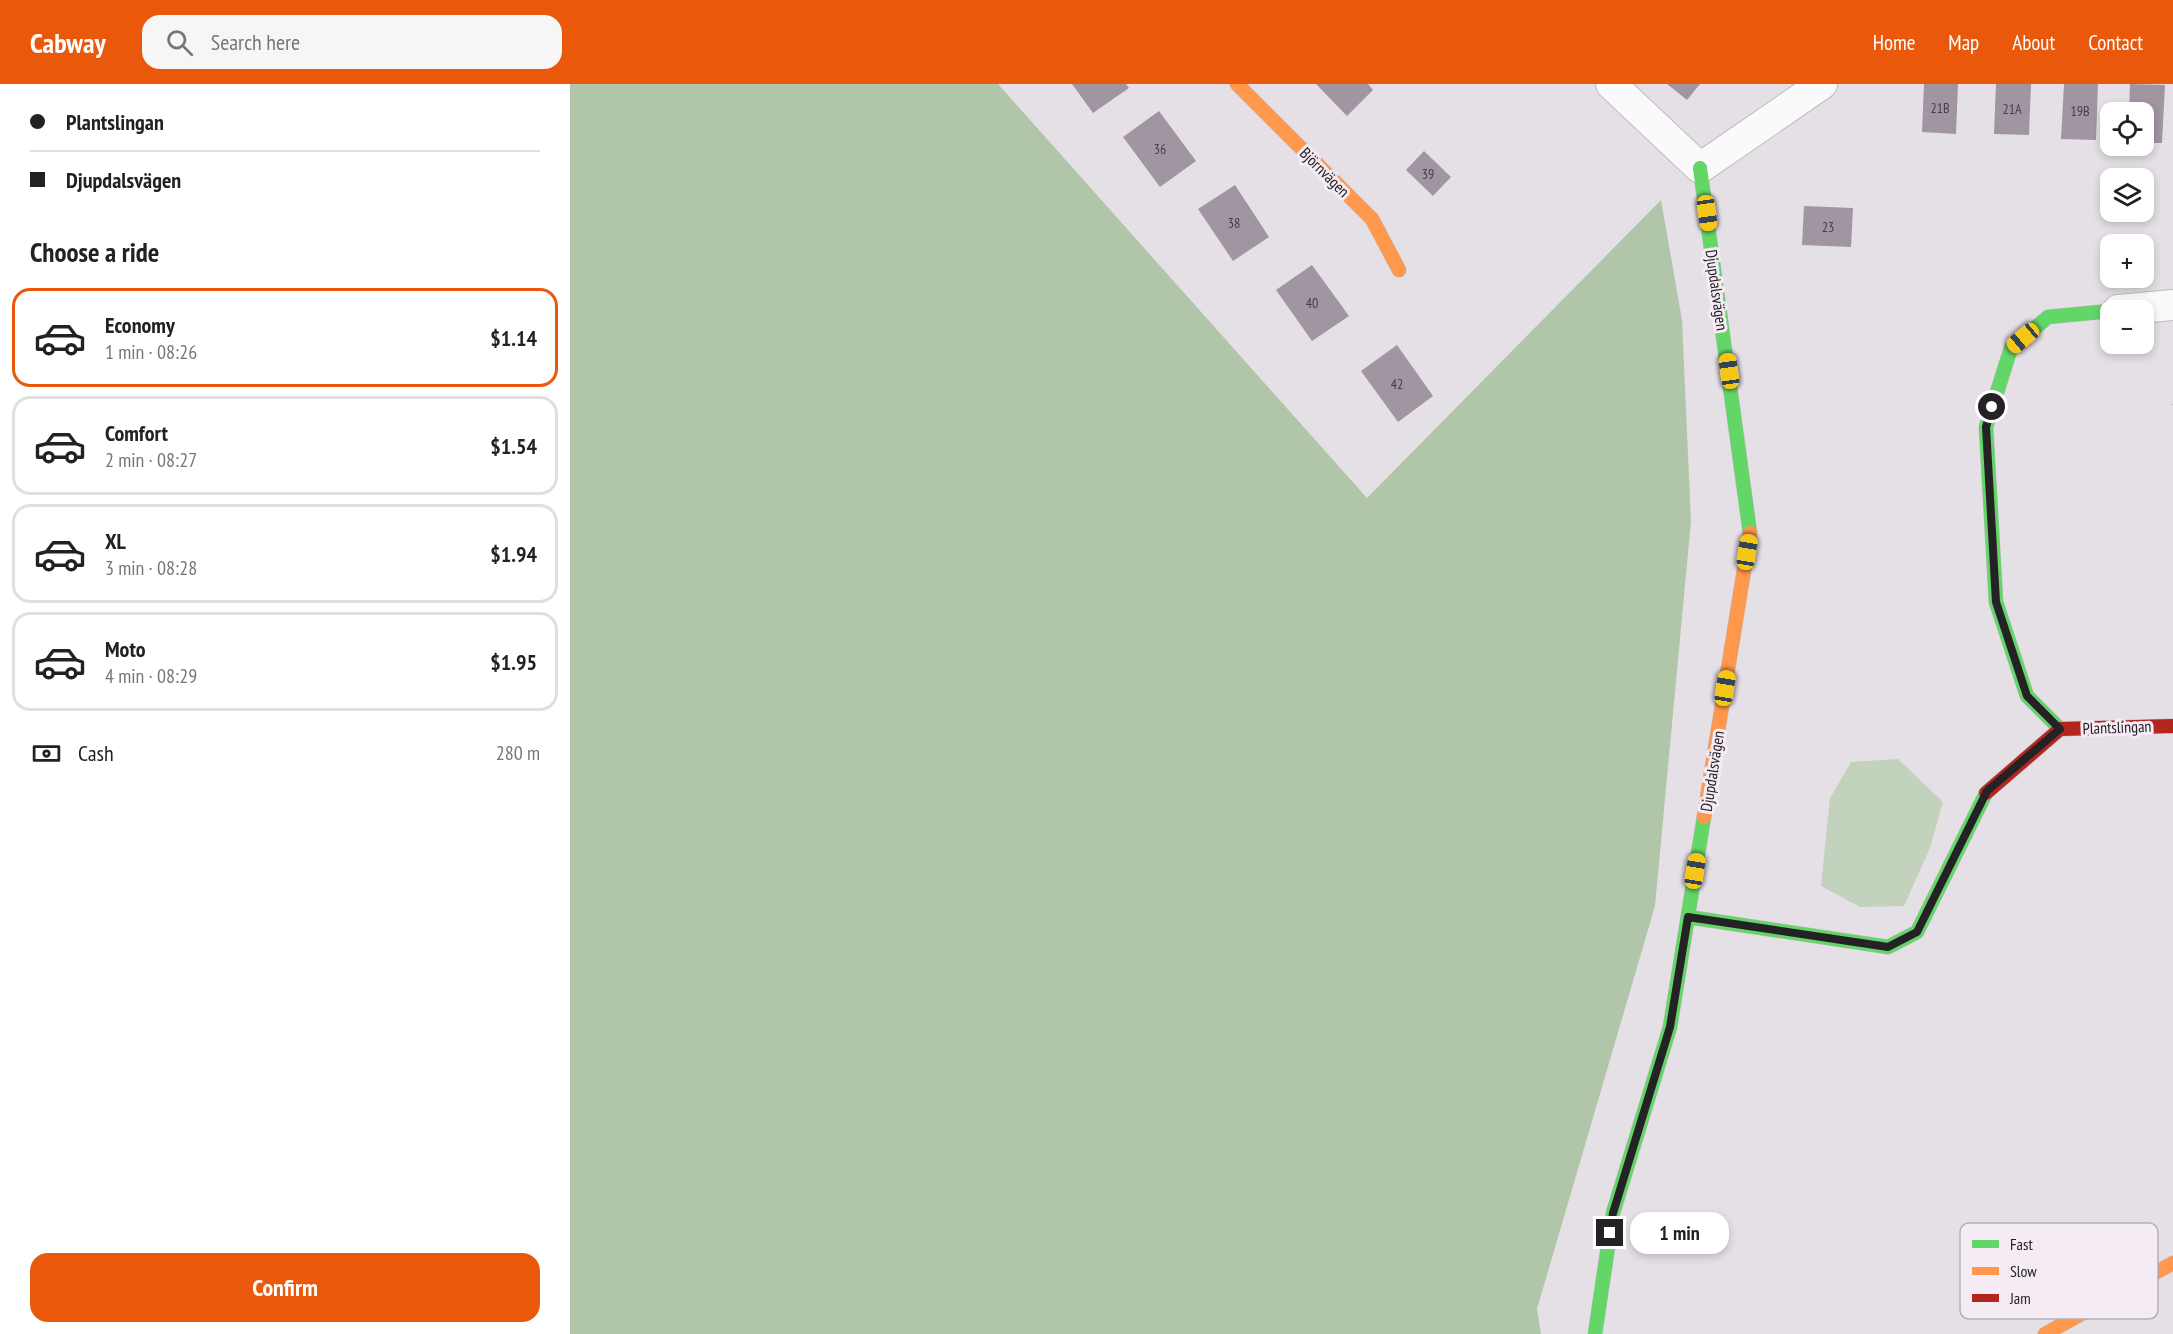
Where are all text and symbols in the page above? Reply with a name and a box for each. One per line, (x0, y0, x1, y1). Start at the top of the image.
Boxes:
search box (142, 15, 562, 69)
text: Cabway (30, 24, 106, 61)
icon: search (163, 26, 196, 59)
text: Search here (211, 28, 300, 56)
text: Home (1873, 29, 1915, 56)
text: Map (1948, 29, 1979, 56)
text: About (2012, 29, 2055, 56)
text: Contact (2088, 29, 2143, 56)
house number: 21B (1930, 99, 1950, 117)
house number: 21A (2002, 100, 2022, 118)
house number: 19B (2070, 102, 2090, 120)
map controls (2100, 102, 2154, 354)
button: locate (2100, 102, 2154, 156)
text: Plantslingan (66, 108, 164, 136)
house number: 36 (1154, 140, 1166, 158)
street label: Björnvägen (1296, 143, 1354, 201)
house number: 39 (1422, 165, 1434, 183)
text: Djupdalsvägen (66, 166, 181, 194)
button: layers (2100, 168, 2154, 222)
car (1696, 194, 1718, 232)
house number: 38 (1228, 214, 1240, 232)
house number: 23 (1822, 218, 1834, 236)
button: + (2100, 234, 2154, 288)
text: Choose a ride (30, 235, 159, 269)
street label: Djupdalsvägen (1701, 248, 1733, 332)
house number: 40 (1306, 294, 1318, 312)
button: − (2100, 300, 2154, 354)
icon: car (33, 311, 87, 365)
text: Economy (105, 311, 175, 339)
car (2003, 320, 2043, 356)
text: $1.14 (490, 324, 537, 352)
text: 1 min · 08:26 (105, 339, 197, 365)
car (1718, 352, 1740, 390)
house number: 42 (1391, 375, 1403, 393)
route start (1978, 393, 2005, 420)
icon: car (33, 419, 87, 473)
text: Comfort (105, 419, 168, 447)
text: $1.54 (490, 432, 537, 460)
text: 2 min · 08:27 (105, 447, 197, 473)
icon: car (33, 527, 87, 581)
text: XL (105, 527, 126, 555)
car (1735, 533, 1759, 571)
text: $1.94 (490, 540, 537, 568)
text: 3 min · 08:28 (105, 555, 197, 581)
icon: car (33, 635, 87, 689)
text: Moto (105, 635, 146, 663)
text: $1.95 (490, 648, 537, 676)
text: 4 min · 08:29 (105, 663, 197, 689)
car (1713, 669, 1737, 707)
street label: Plantslingan (2082, 716, 2152, 738)
street label: Djupdalsvägen (1696, 729, 1728, 813)
icon: cash (30, 737, 63, 770)
text: Cash (78, 739, 114, 767)
text: 280 m (496, 740, 540, 766)
car (1683, 852, 1707, 890)
callout: 1 min (1631, 1212, 1730, 1254)
route end (1596, 1219, 1623, 1246)
text: 1 min (1659, 1220, 1700, 1246)
legend (1960, 1223, 2158, 1319)
text: Fast (2010, 1234, 2033, 1254)
button: Confirm (30, 1253, 540, 1322)
text: Slow (2010, 1261, 2037, 1281)
text: Jam (2009, 1288, 2031, 1308)

